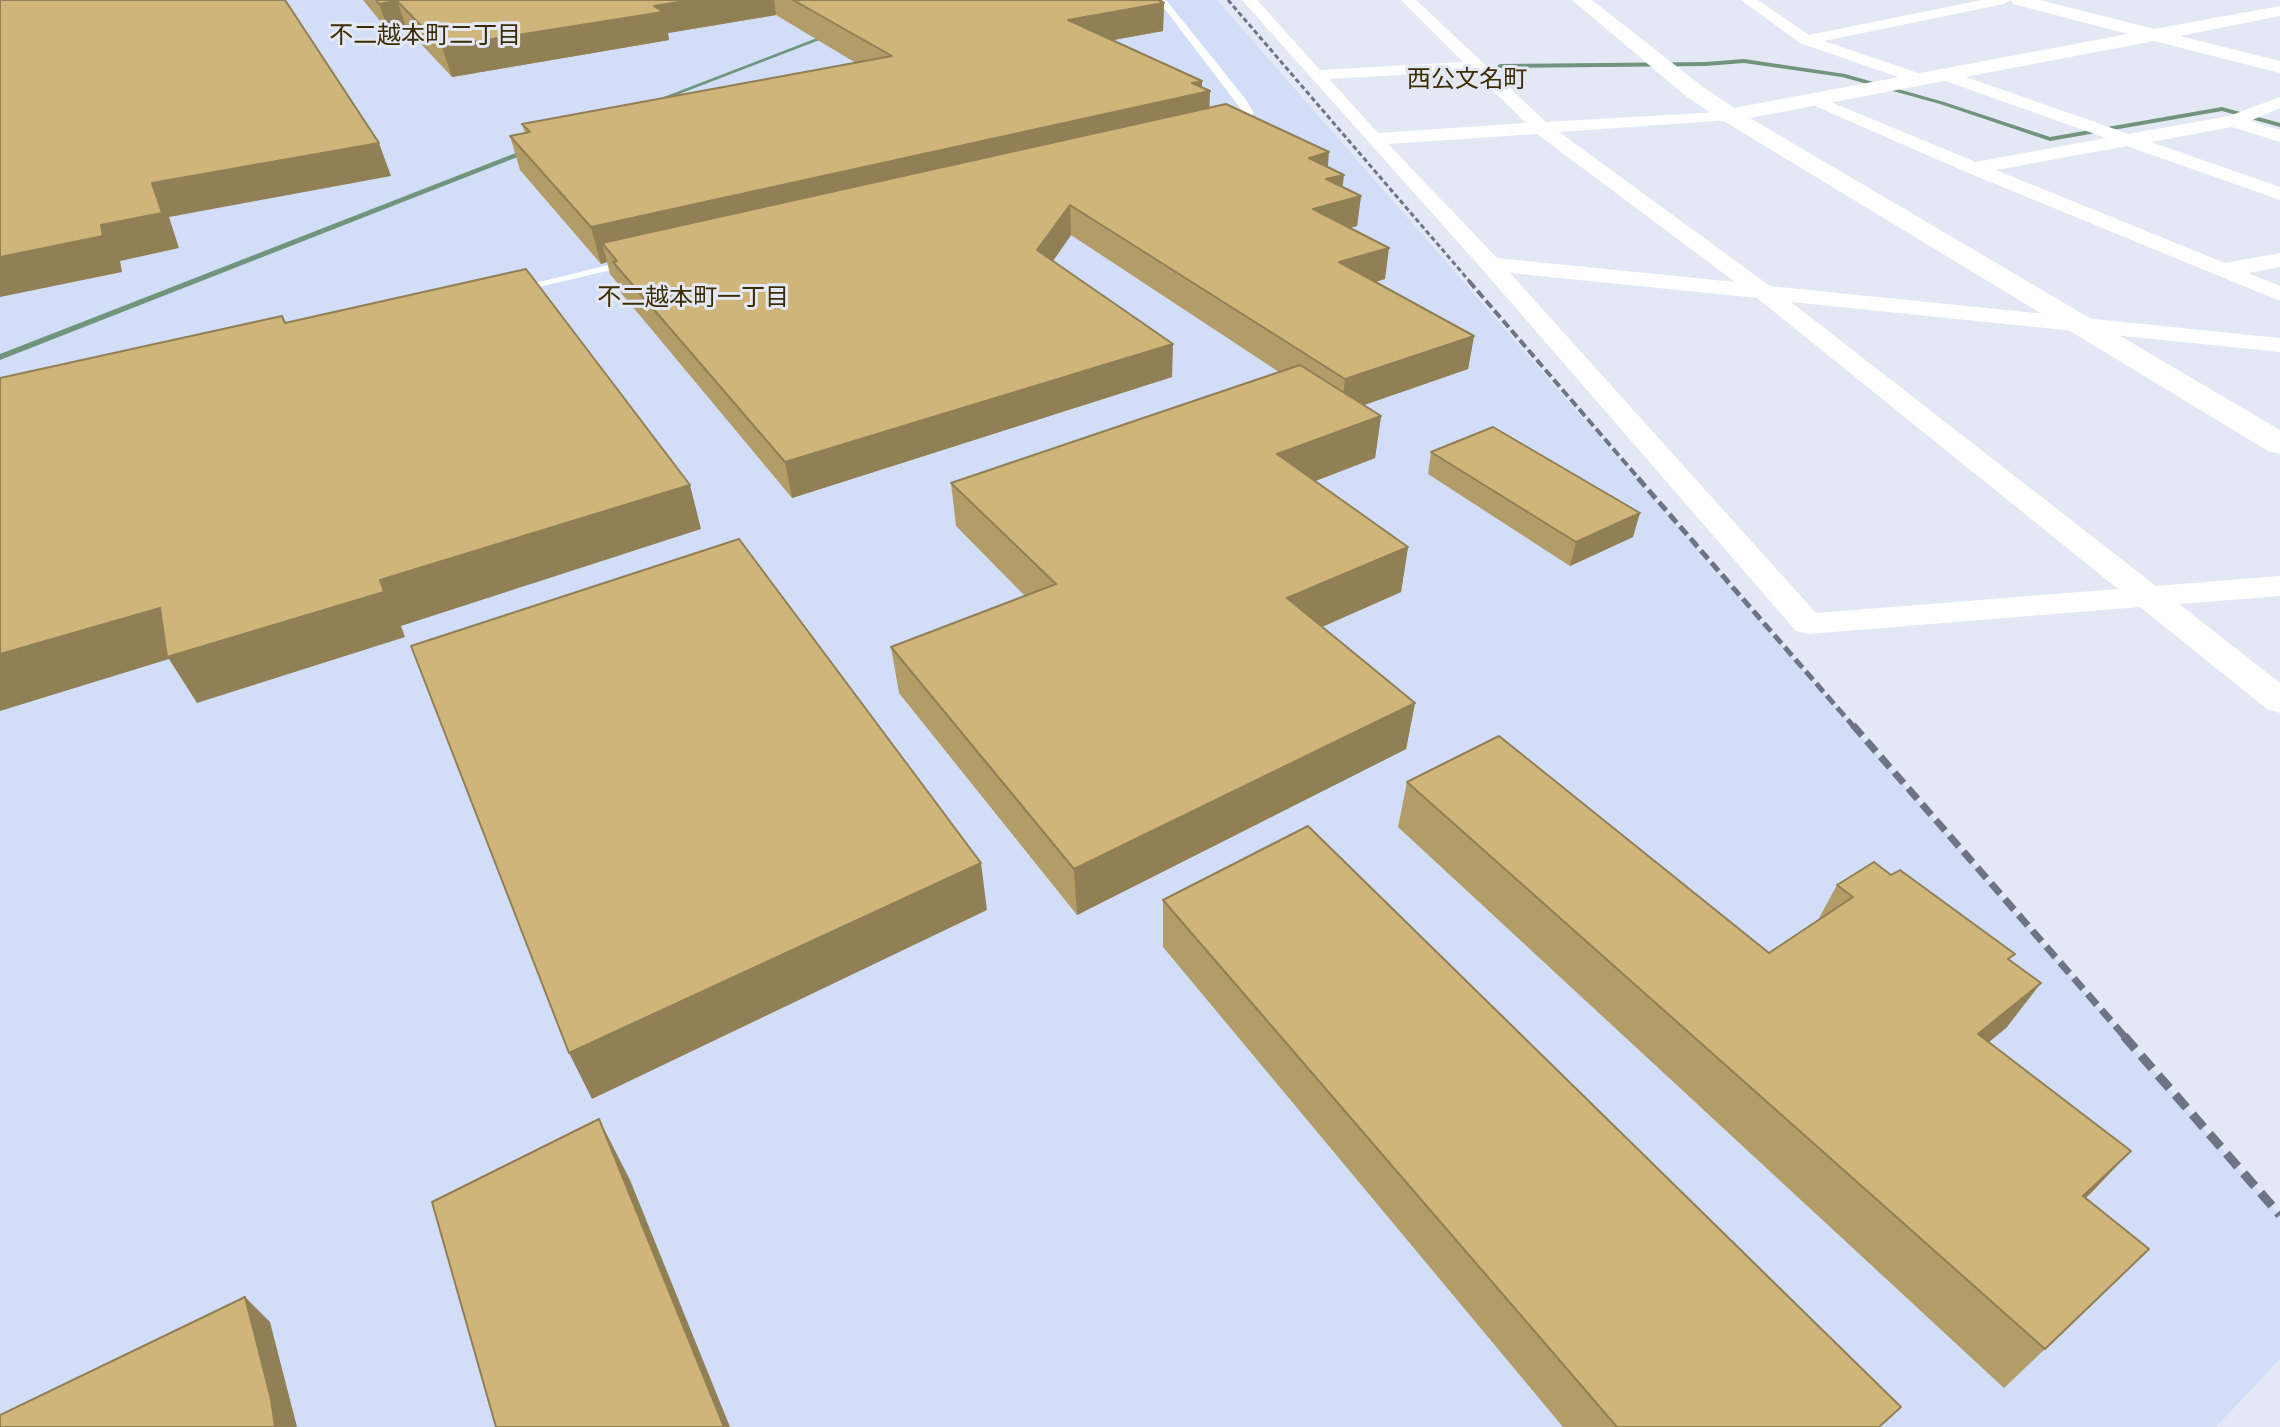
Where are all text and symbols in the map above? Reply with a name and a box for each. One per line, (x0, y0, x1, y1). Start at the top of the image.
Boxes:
district label: 不二越本町二丁目 (329, 22, 521, 50)
district label: 西公文名町 (1407, 66, 1527, 94)
district label: 不二越本町一丁目 (597, 284, 789, 312)

